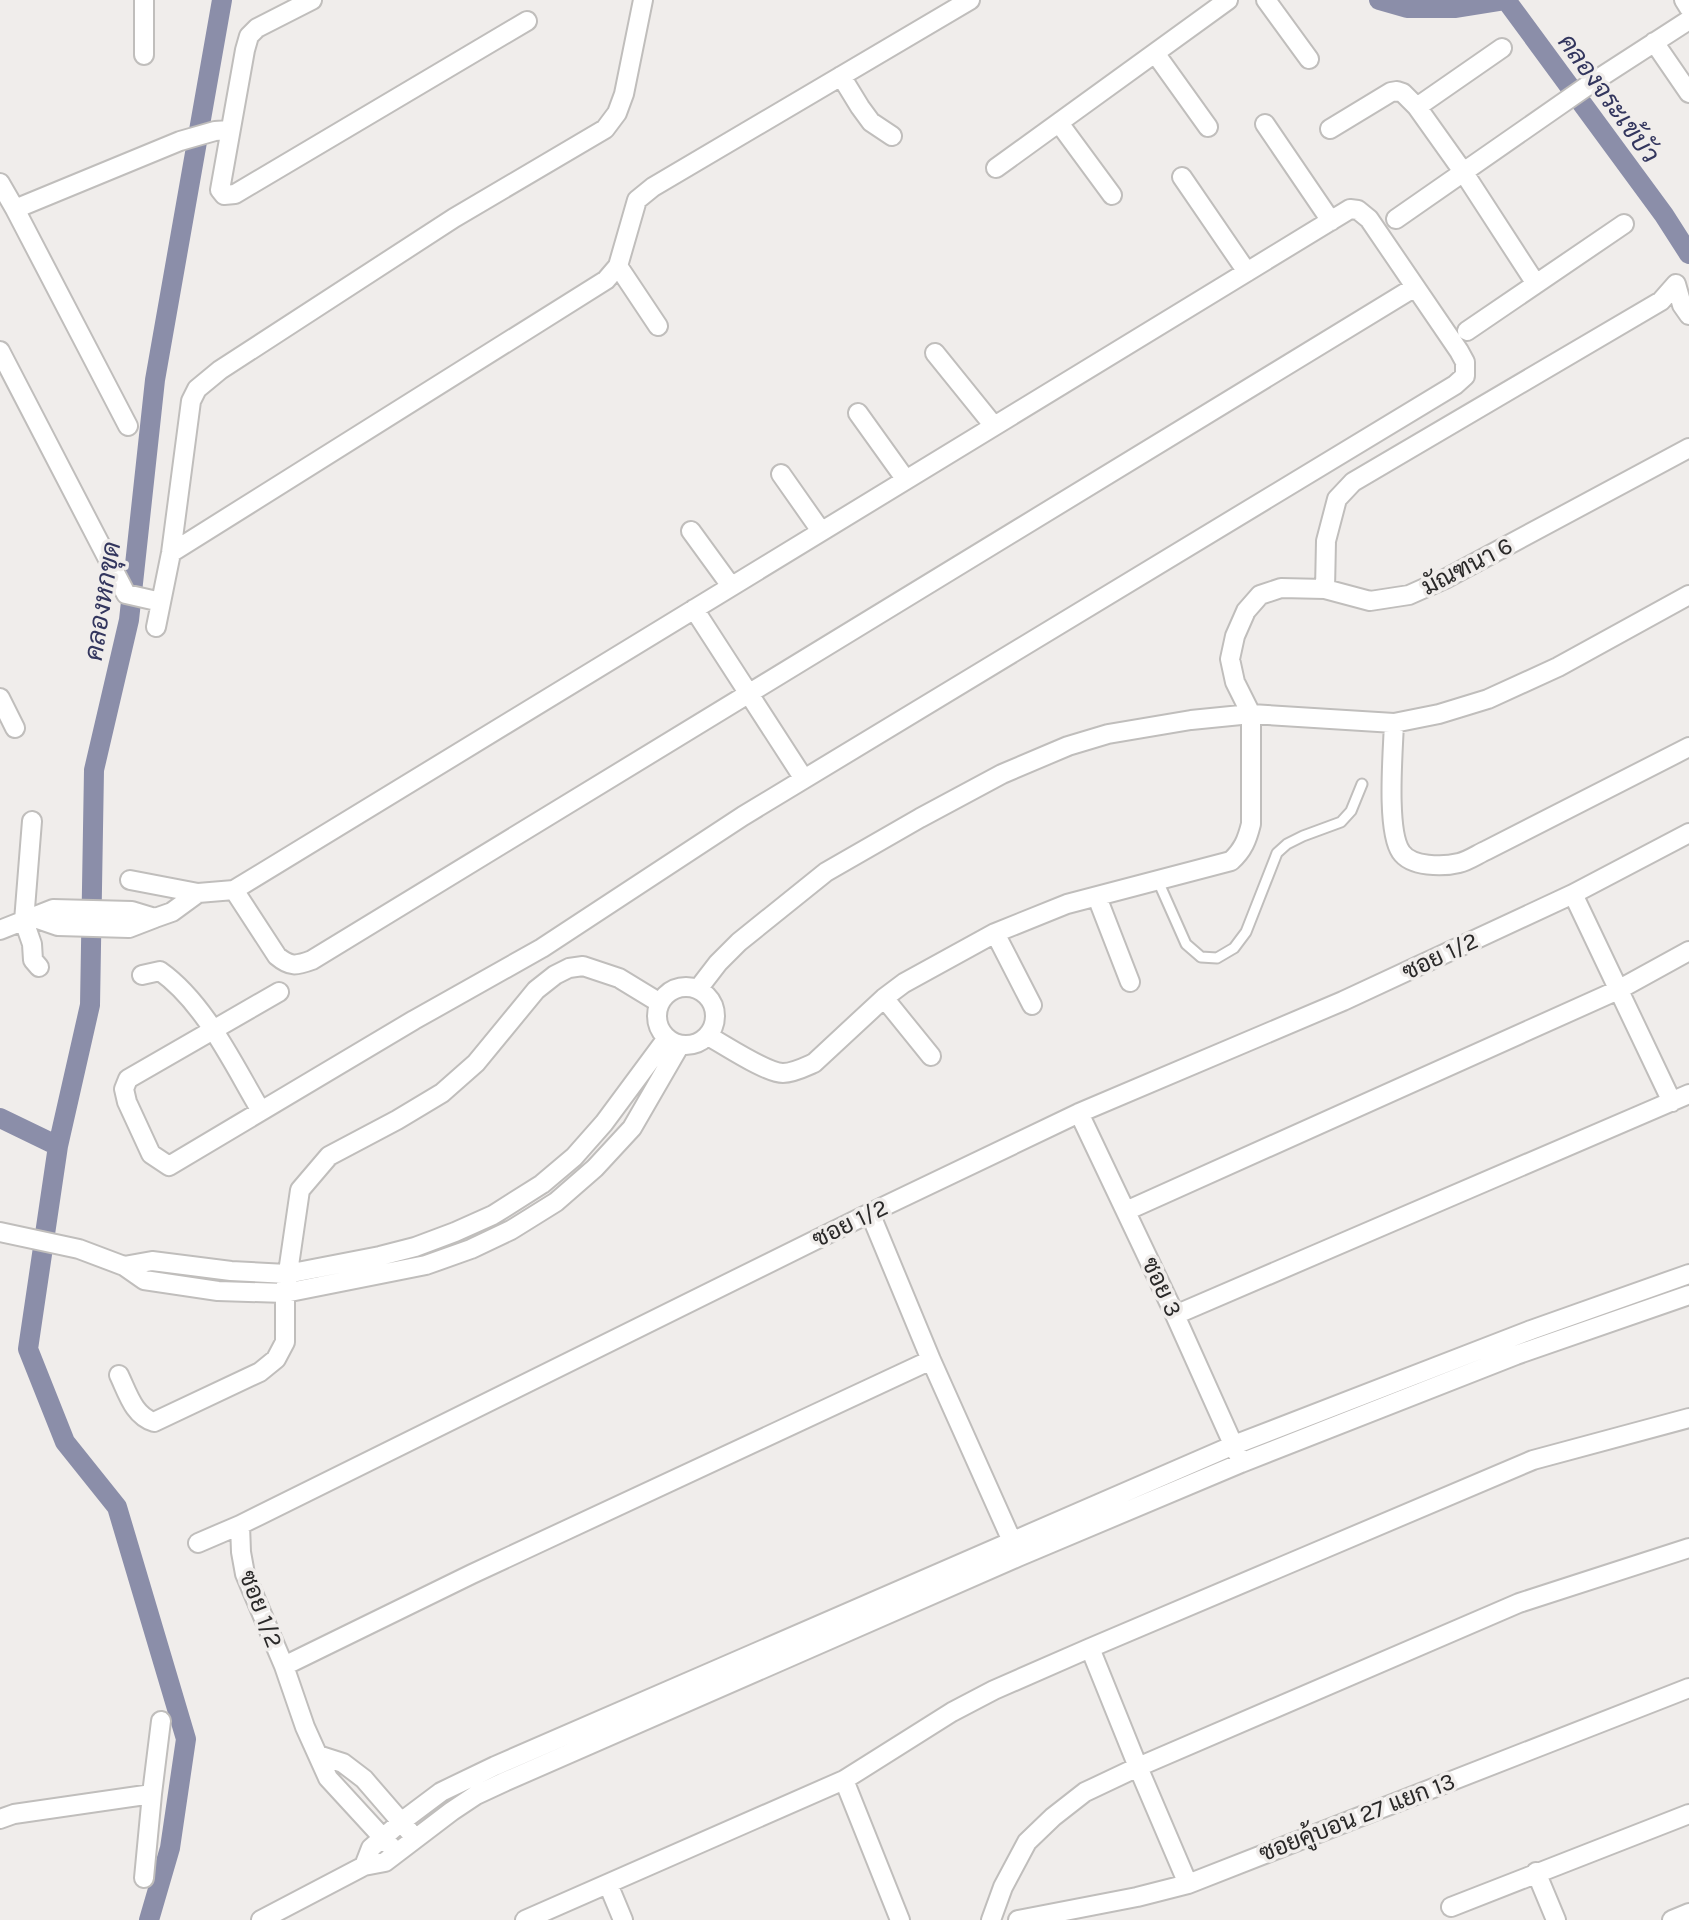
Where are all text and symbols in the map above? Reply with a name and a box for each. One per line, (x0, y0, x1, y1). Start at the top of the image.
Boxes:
water label: คลองจระเข้บัว (1551, 27, 1667, 169)
street label: มัณฑนา 6 (1417, 531, 1517, 601)
water label: คลองหกขุด (78, 539, 129, 663)
street label: ซอย 1/2 (1398, 926, 1482, 986)
street label: ซอย 1/2 (808, 1193, 892, 1253)
street label: ซอย 3 (1136, 1253, 1188, 1321)
street label: ซอย 1/2 (234, 1566, 288, 1652)
street label: ซอยคู้บอน 27 แยก 13 (1255, 1766, 1460, 1870)

